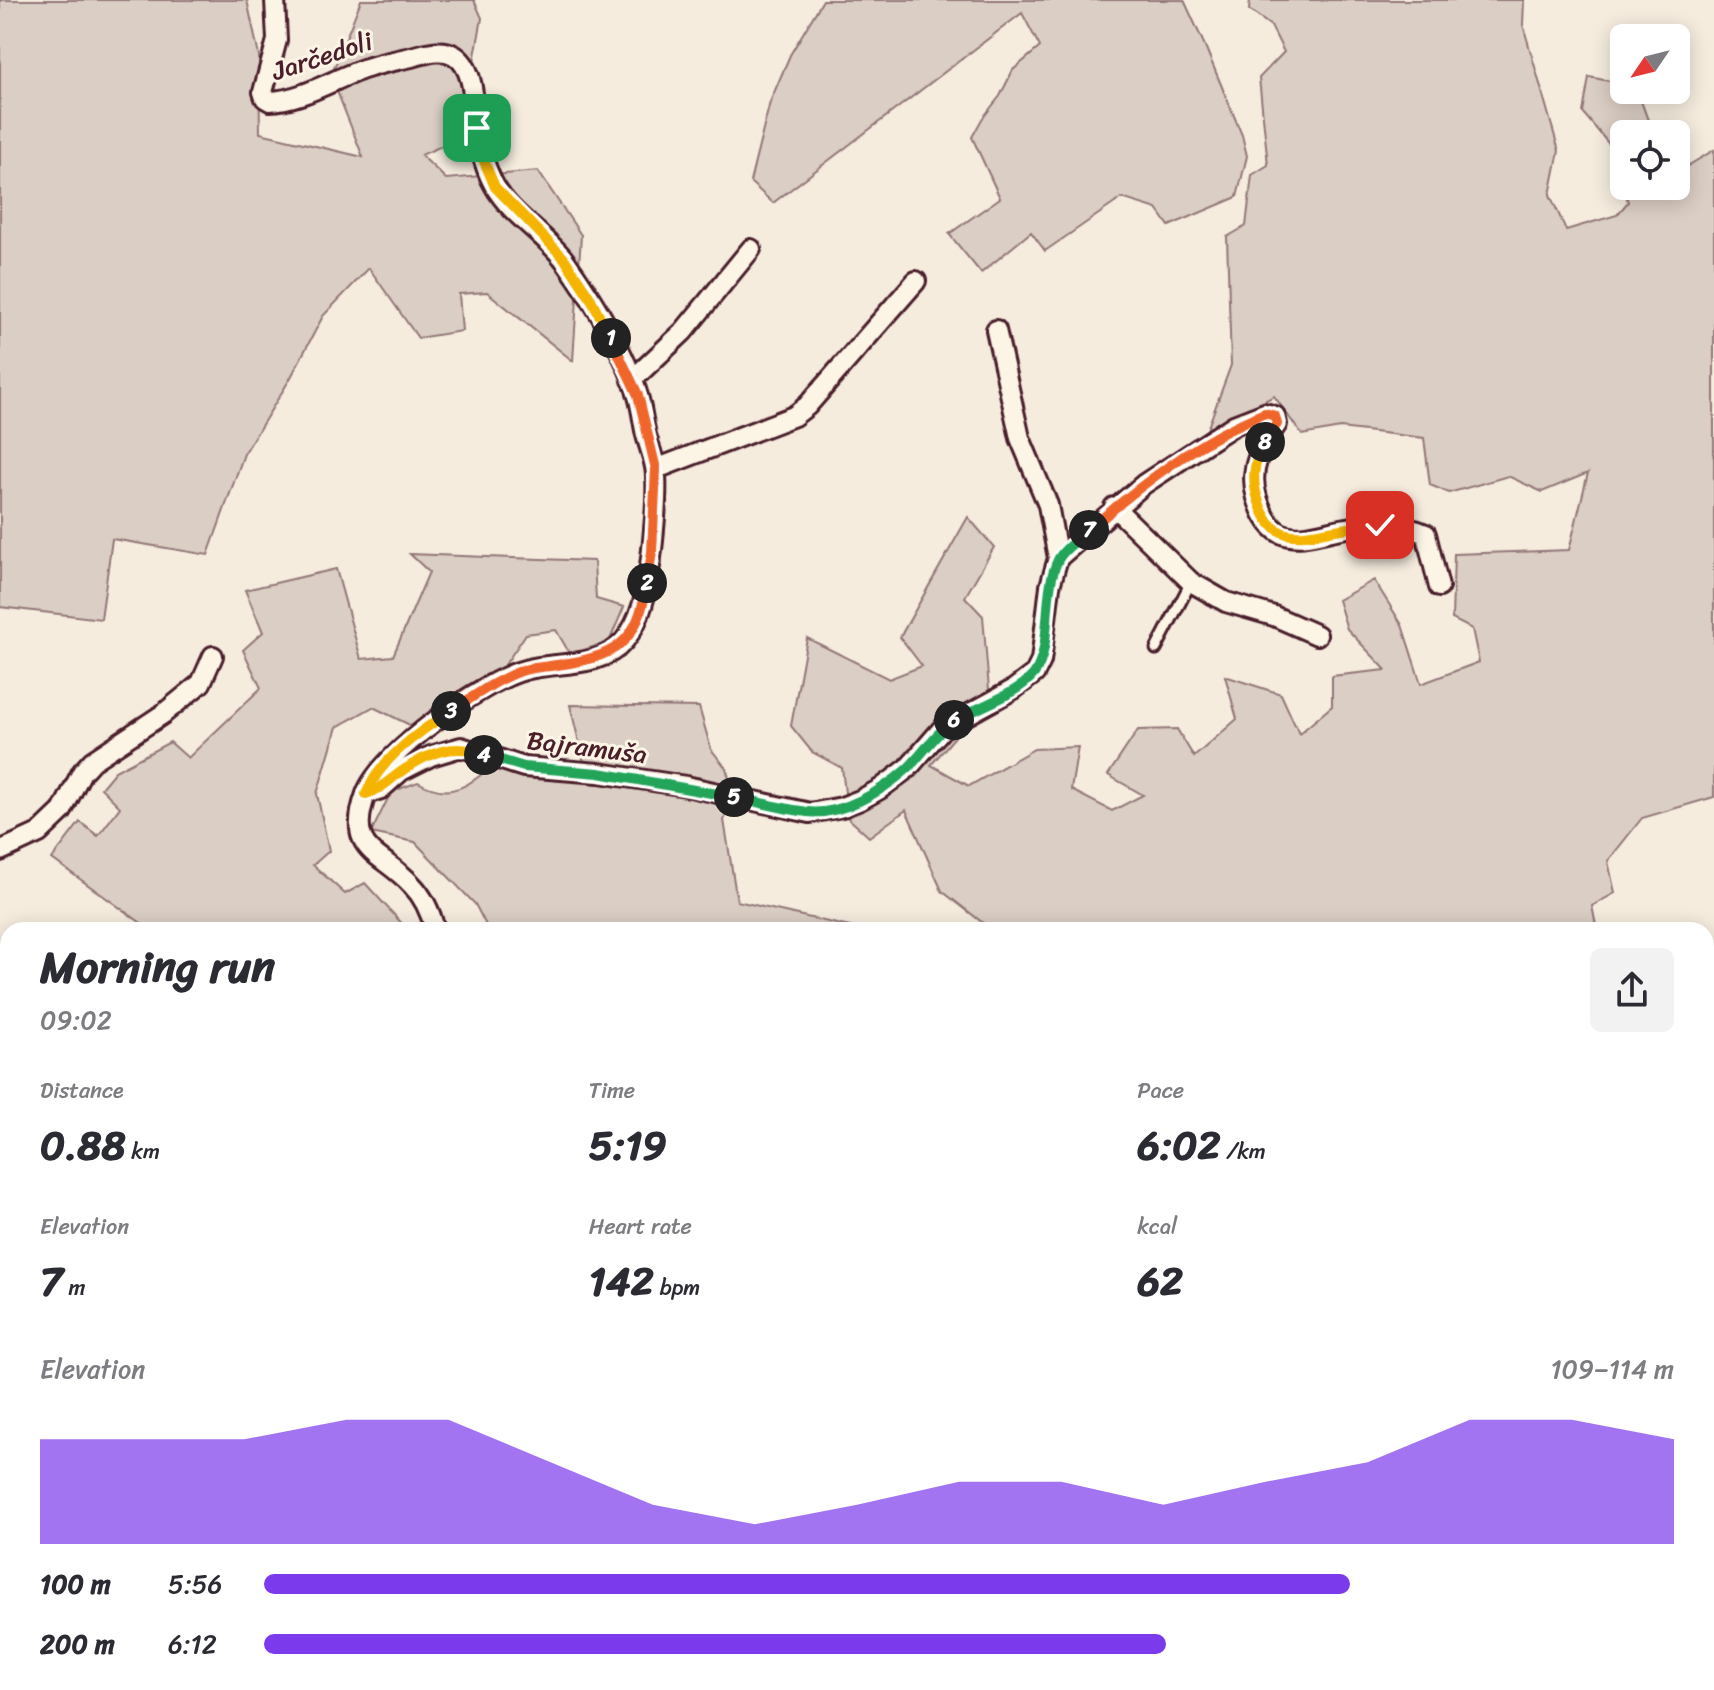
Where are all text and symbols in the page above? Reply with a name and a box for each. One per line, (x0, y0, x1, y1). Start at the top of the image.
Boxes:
street label: Jarčedoli (265, 18, 379, 94)
north arrow (1610, 24, 1690, 104)
map controls (1610, 24, 1690, 200)
pin (443, 94, 511, 162)
icon: arrive (455, 106, 499, 150)
button: locate (1610, 120, 1690, 200)
pin: 1 (591, 318, 631, 358)
text: 1 (606, 318, 616, 357)
pin: 8 (1245, 422, 1285, 462)
text: 8 (1258, 422, 1272, 461)
pin (1346, 491, 1414, 559)
icon: check (1358, 503, 1402, 547)
pin: 7 (1069, 510, 1109, 550)
text: 7 (1083, 510, 1095, 549)
pin: 2 (627, 563, 667, 603)
text: 2 (641, 563, 653, 602)
pin: 3 (431, 691, 471, 731)
text: 3 (445, 691, 457, 730)
pin: 6 (934, 700, 974, 740)
text: 6 (948, 700, 960, 739)
street label: Bajramuša (524, 717, 650, 777)
pin: 4 (464, 735, 504, 775)
text: 4 (477, 735, 491, 774)
pin: 5 (714, 777, 754, 817)
text: 5 (727, 777, 741, 816)
text: Morning run (40, 928, 275, 1006)
button: share (1590, 948, 1674, 1032)
text: 09:02 (40, 997, 112, 1043)
text: Distance (40, 1071, 124, 1110)
text: Time (589, 1071, 635, 1110)
text: Pace (1137, 1071, 1184, 1110)
text: 0.88 (40, 1110, 126, 1181)
text: 5:19 (589, 1110, 667, 1181)
text: 6:02 (1137, 1110, 1221, 1181)
text: km (126, 1132, 160, 1171)
text: /km (1221, 1132, 1266, 1171)
text: Elevation (40, 1207, 129, 1246)
text: Heart rate (589, 1207, 692, 1246)
text: kcal (1137, 1207, 1177, 1246)
text: 7 (40, 1246, 63, 1317)
text: 142 (589, 1246, 654, 1317)
text: 62 (1137, 1246, 1183, 1317)
text: m (63, 1268, 85, 1307)
text: bpm (654, 1268, 700, 1307)
text: Elevation (40, 1346, 145, 1392)
text: 109–114 m (1550, 1346, 1674, 1392)
text: 100 m (40, 1561, 111, 1607)
text: 5:56 (168, 1561, 222, 1607)
text: 200 m (40, 1621, 115, 1667)
text: 6:12 (168, 1621, 217, 1667)

